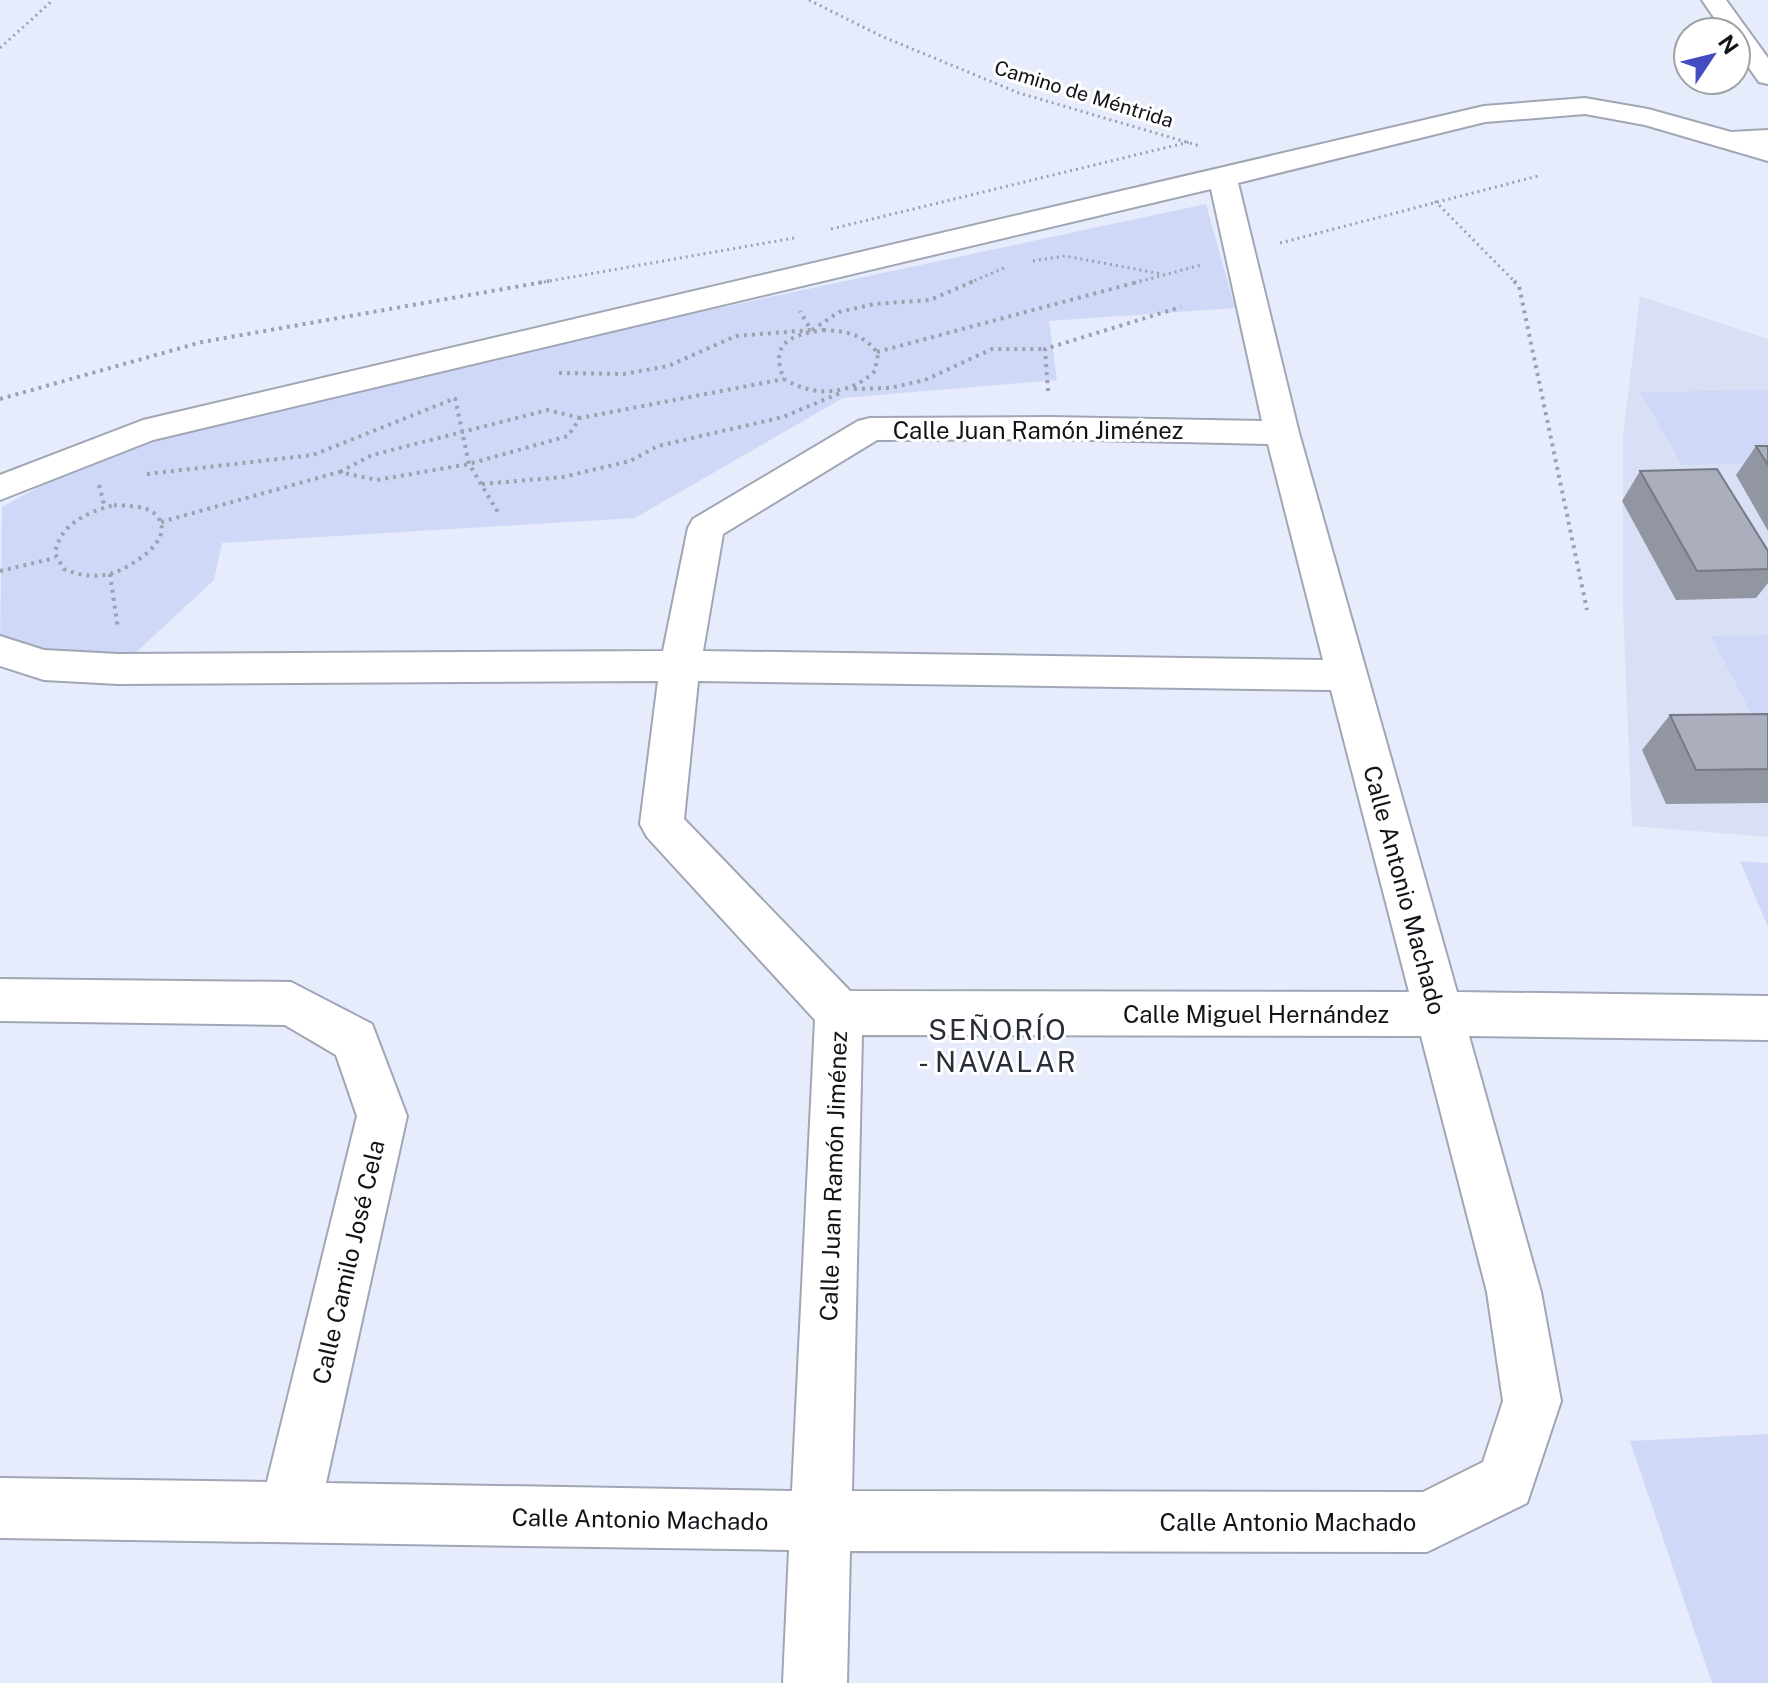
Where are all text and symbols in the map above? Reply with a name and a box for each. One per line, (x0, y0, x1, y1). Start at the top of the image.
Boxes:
north arrow (1672, 16, 1752, 96)
text: N (1713, 30, 1744, 59)
street label: Camino de Méntrida (992, 55, 1176, 133)
street label: Calle Juan Ramón Jiménez (893, 416, 1183, 444)
street label: Calle Antonio Machado (1358, 762, 1452, 1018)
street label: Calle Miguel Hernández (1123, 1000, 1389, 1028)
district label: SEÑORÍO - NAVALAR (918, 1013, 1078, 1078)
street label: Calle Juan Ramón Jiménez (814, 1030, 852, 1322)
street label: Calle Camilo José Cela (306, 1137, 390, 1387)
street label: Calle Antonio Machado (511, 1503, 769, 1535)
street label: Calle Antonio Machado (1160, 1508, 1416, 1536)

